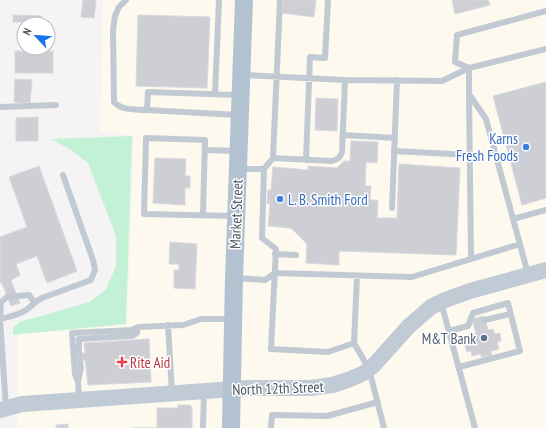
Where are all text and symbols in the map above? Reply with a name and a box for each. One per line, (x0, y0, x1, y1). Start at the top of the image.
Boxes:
north arrow (16, 16, 56, 56)
text: N (19, 26, 35, 37)
place label: Karns Fresh Foods (456, 129, 518, 165)
marker: Karns Fresh Foods (521, 142, 531, 152)
street label: Market Street (225, 179, 247, 249)
place label: L. B. Smith Ford (288, 190, 368, 209)
marker: L. B. Smith Ford (275, 194, 285, 204)
place label: M&T Bank (422, 329, 476, 348)
marker: M&T Bank (479, 333, 489, 343)
place label: Rite Aid (130, 353, 170, 372)
marker: Rite Aid (117, 357, 127, 367)
street label: North 12th Street (232, 377, 324, 399)

